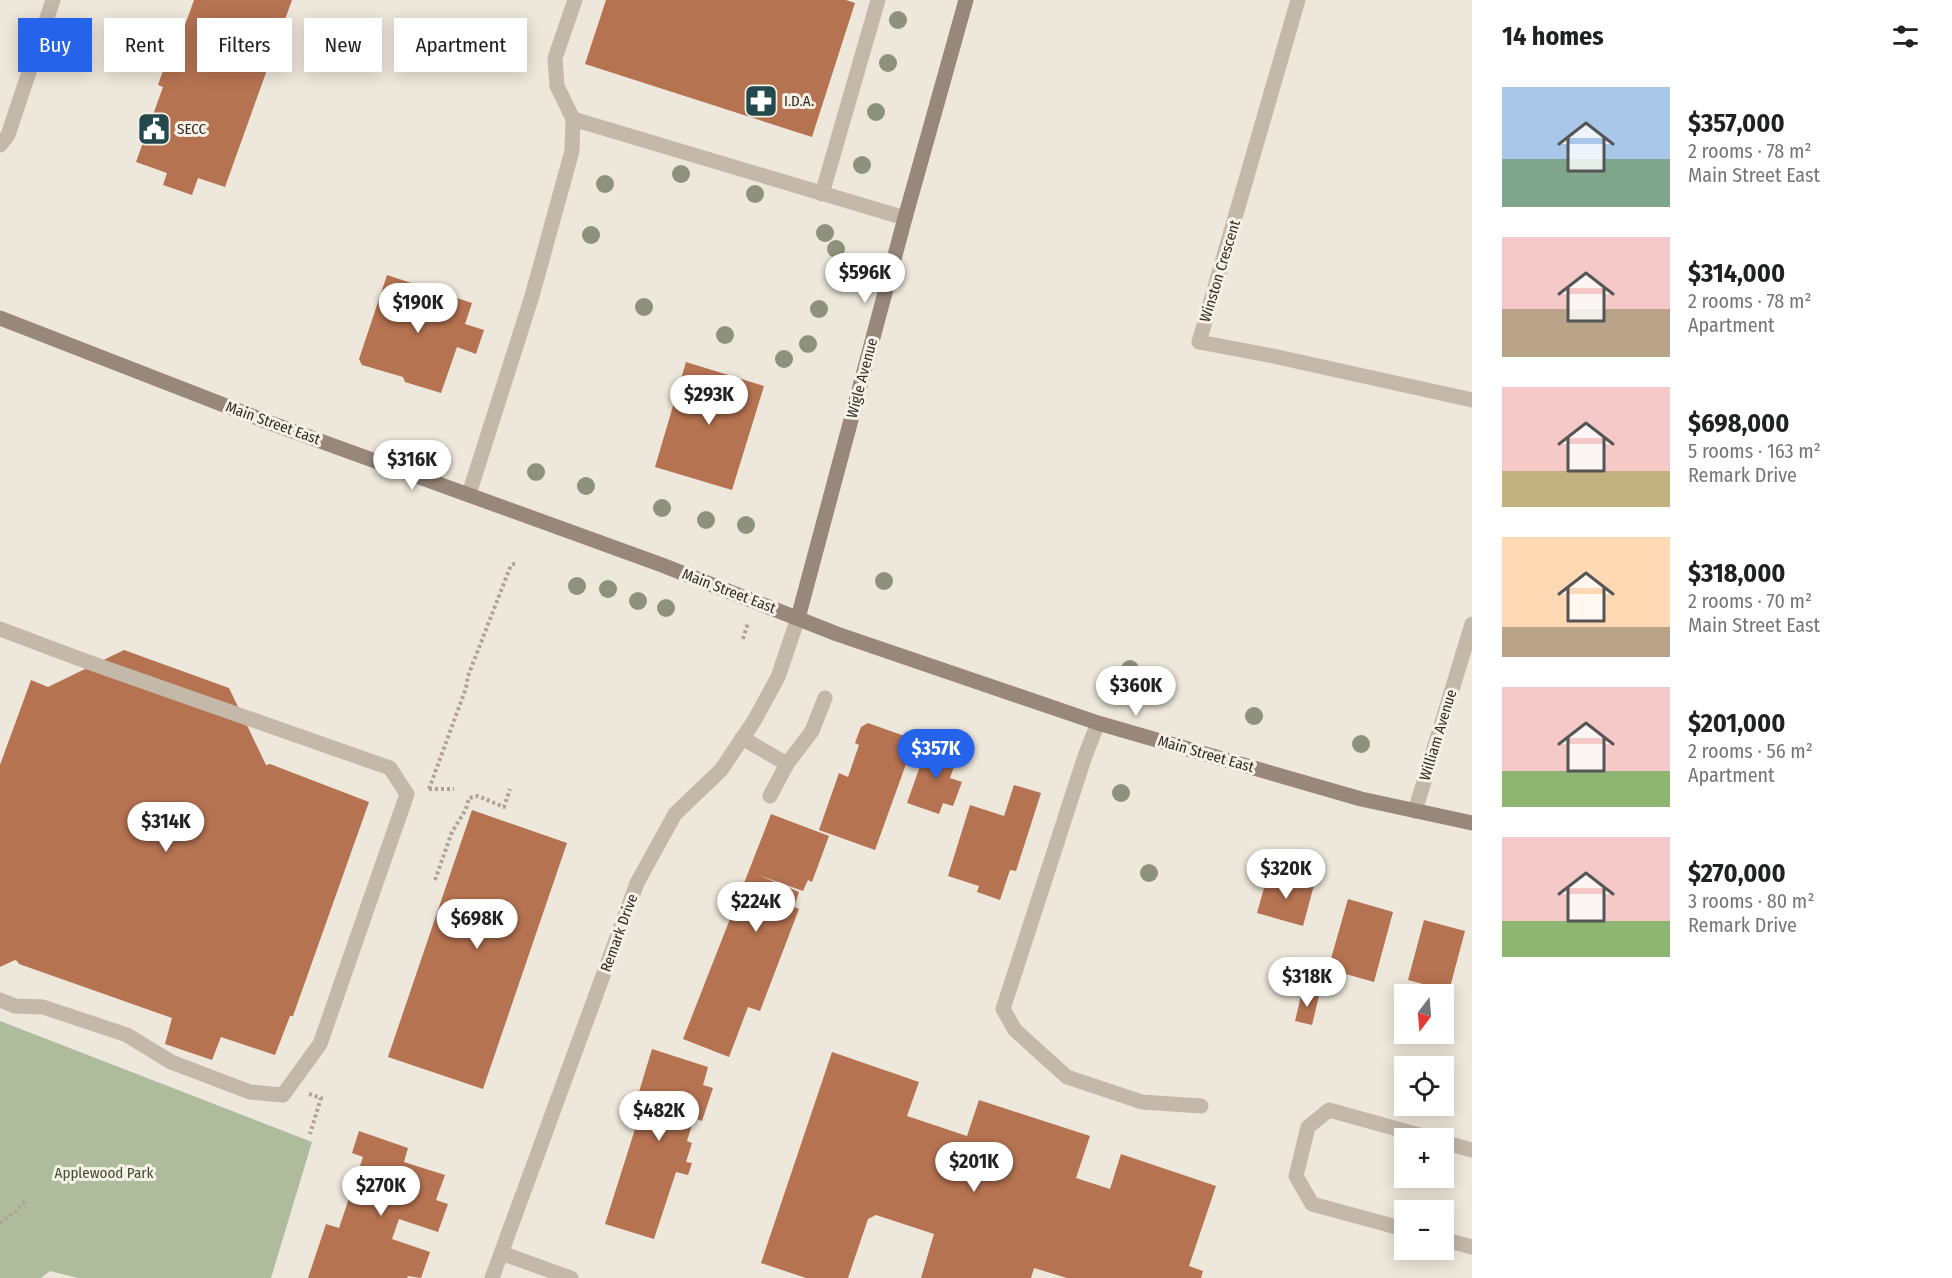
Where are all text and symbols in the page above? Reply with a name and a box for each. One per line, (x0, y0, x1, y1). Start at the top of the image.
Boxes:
chip: Buy (18, 18, 92, 72)
chip: Rent (104, 18, 185, 72)
chip: Filters (197, 18, 292, 72)
chip: New (304, 18, 382, 72)
chip: Apartment (394, 18, 527, 72)
icon: filters (1889, 20, 1922, 53)
text: 14 homes (1502, 21, 1604, 52)
pharmacy icon: I.D.A. (743, 83, 779, 119)
place label: I.D.A. (784, 92, 814, 110)
text: $357,000 (1688, 108, 1785, 139)
public building icon: SECC (136, 111, 172, 147)
icon: home (1550, 111, 1622, 183)
place label: SECC (177, 120, 207, 138)
text: 2 rooms · 78 m² (1688, 139, 1811, 163)
text: Main Street East (1688, 163, 1820, 187)
street label: Winston Crescent (1196, 218, 1244, 324)
pin: $596K (823, 253, 907, 304)
text: $314,000 (1688, 258, 1785, 289)
text: $596K (839, 260, 891, 284)
icon: home (1550, 261, 1622, 333)
pin: $190K (376, 283, 460, 334)
text: 2 rooms · 78 m² (1688, 289, 1811, 313)
text: $190K (393, 290, 443, 314)
text: Apartment (1688, 313, 1775, 337)
street label: Wigle Avenue (843, 336, 881, 420)
pin: $293K (667, 375, 751, 426)
text: $293K (684, 382, 734, 406)
street label: Main Street East (223, 398, 323, 448)
text: $698,000 (1688, 408, 1789, 439)
icon: home (1550, 411, 1622, 483)
text: 5 rooms · 163 m² (1688, 439, 1821, 463)
pin: $316K (370, 440, 454, 491)
text: $316K (387, 447, 437, 471)
text: Remark Drive (1688, 463, 1797, 487)
text: $318,000 (1688, 558, 1786, 589)
icon: home (1550, 561, 1622, 633)
street label: Main Street East (680, 565, 779, 617)
text: 2 rooms · 70 m² (1688, 589, 1812, 613)
text: Main Street East (1688, 613, 1820, 637)
pin: $360K (1094, 666, 1178, 717)
text: $360K (1110, 673, 1162, 697)
street label: William Avenue (1416, 687, 1460, 783)
text: $201,000 (1688, 708, 1785, 739)
icon: home (1550, 711, 1622, 783)
pin: $357K (894, 729, 978, 780)
street label: Main Street East (1156, 732, 1256, 776)
text: $357K (912, 736, 960, 760)
text: 2 rooms · 56 m² (1688, 739, 1813, 763)
text: Apartment (1688, 763, 1775, 787)
pin: $314K (124, 802, 208, 853)
text: $314K (141, 809, 191, 833)
pin: $320K (1244, 849, 1328, 900)
text: $320K (1260, 856, 1312, 880)
text: $270,000 (1688, 858, 1786, 889)
icon: home (1550, 861, 1622, 933)
pin: $224K (714, 882, 798, 933)
text: $224K (731, 889, 781, 913)
text: 3 rooms · 80 m² (1688, 889, 1814, 913)
street label: Remark Drive (597, 892, 641, 974)
pin: $698K (435, 899, 519, 950)
text: $698K (451, 906, 503, 930)
text: Remark Drive (1688, 913, 1797, 937)
pin: $318K (1265, 957, 1349, 1008)
text: $318K (1282, 964, 1332, 988)
north arrow (1394, 984, 1454, 1044)
map controls (1394, 984, 1454, 1260)
button: locate (1394, 1056, 1454, 1116)
pin: $482K (617, 1091, 701, 1142)
text: $482K (633, 1098, 685, 1122)
button: + (1394, 1128, 1454, 1188)
pin: $201K (932, 1142, 1016, 1193)
text: $201K (949, 1149, 999, 1173)
park label: Applewood Park (55, 1164, 153, 1182)
pin: $270K (339, 1166, 423, 1217)
text: $270K (356, 1173, 406, 1197)
button: − (1394, 1200, 1454, 1260)

